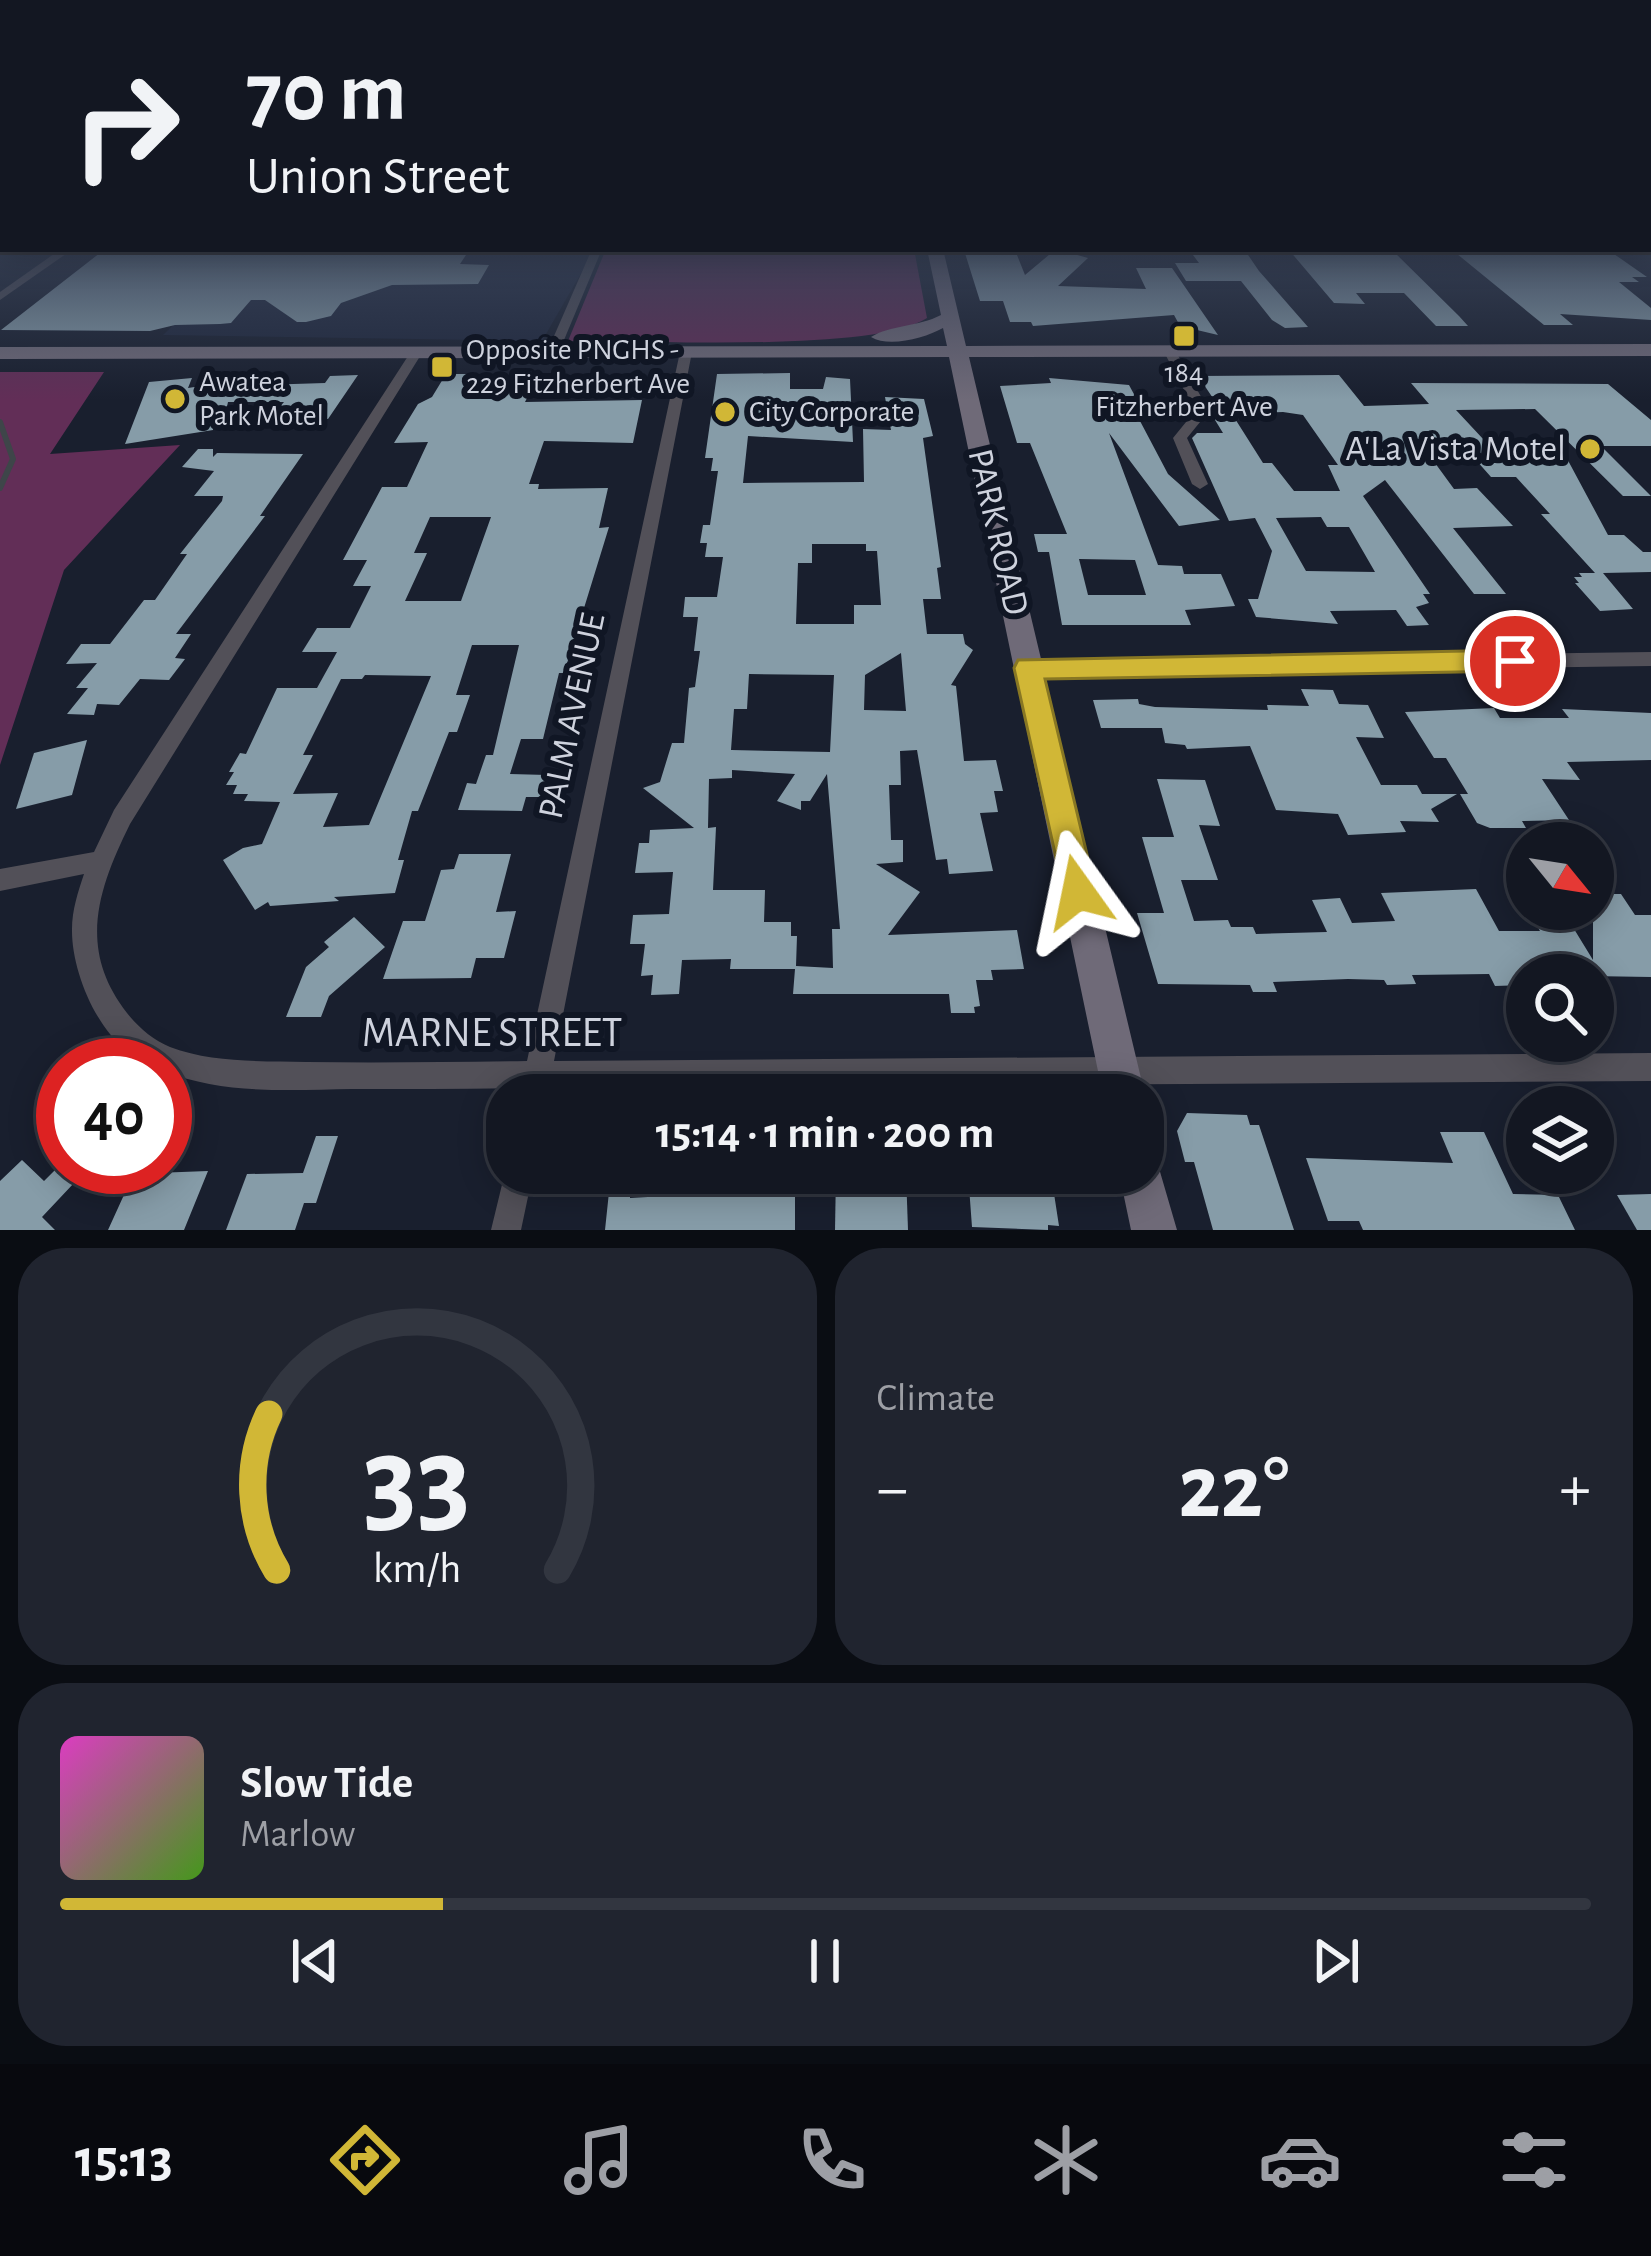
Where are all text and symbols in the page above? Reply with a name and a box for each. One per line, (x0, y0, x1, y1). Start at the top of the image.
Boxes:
icon: right (48, 48, 204, 204)
text: 70 m (246, 52, 407, 136)
text: Union Street (246, 150, 510, 204)
marker: 184 Fitzherbert Ave (1171, 323, 1197, 349)
place label: Opposite PNGHS - 229 Fitzherbert Ave (466, 335, 690, 399)
marker: Opposite PNGHS - 229 Fitzherbert Ave (429, 354, 455, 380)
place label: 184 Fitzherbert Ave (1095, 358, 1273, 422)
place label: Awatea Park Motel (199, 367, 324, 431)
marker: Awatea Park Motel (162, 386, 188, 412)
place label: City Corporate (749, 397, 914, 427)
marker: City Corporate (712, 399, 738, 425)
place label: A'La Vista Motel (1346, 431, 1566, 467)
marker: A'La Vista Motel (1577, 436, 1603, 462)
street label: PARK ROAD (961, 445, 1035, 619)
street label: PALM AVENUE (533, 610, 611, 822)
pin (1464, 610, 1566, 712)
icon: arrive (1482, 628, 1548, 694)
north arrow (1506, 822, 1614, 930)
map controls (1506, 822, 1614, 1194)
position arrow (1015, 829, 1141, 955)
button: search (1506, 954, 1614, 1062)
street label: MARNE STREET (362, 1012, 622, 1054)
speed limit sign: 40 (36, 1038, 192, 1194)
button: layers (1506, 1086, 1614, 1194)
text: 15:14 · 1 min · 200 m (656, 1111, 994, 1156)
text: Climate (877, 1379, 995, 1418)
text: 33 (363, 1419, 471, 1544)
text: 22° (1178, 1444, 1289, 1534)
text: − (877, 1456, 908, 1522)
text: + (1559, 1456, 1591, 1522)
text: km/h (373, 1547, 461, 1590)
text: Slow Tide (240, 1761, 413, 1806)
text: Marlow (240, 1815, 355, 1854)
icon: previous (282, 1928, 348, 1994)
icon: pause (792, 1928, 858, 1994)
icon: next (1303, 1928, 1369, 1994)
icon: directions (323, 2118, 407, 2202)
icon: music (557, 2118, 641, 2202)
icon: phone (790, 2118, 874, 2202)
icon: climate (1024, 2118, 1108, 2202)
icon: car (1258, 2118, 1342, 2202)
icon: filters (1492, 2118, 1576, 2202)
text: 15:13 (75, 2133, 173, 2187)

